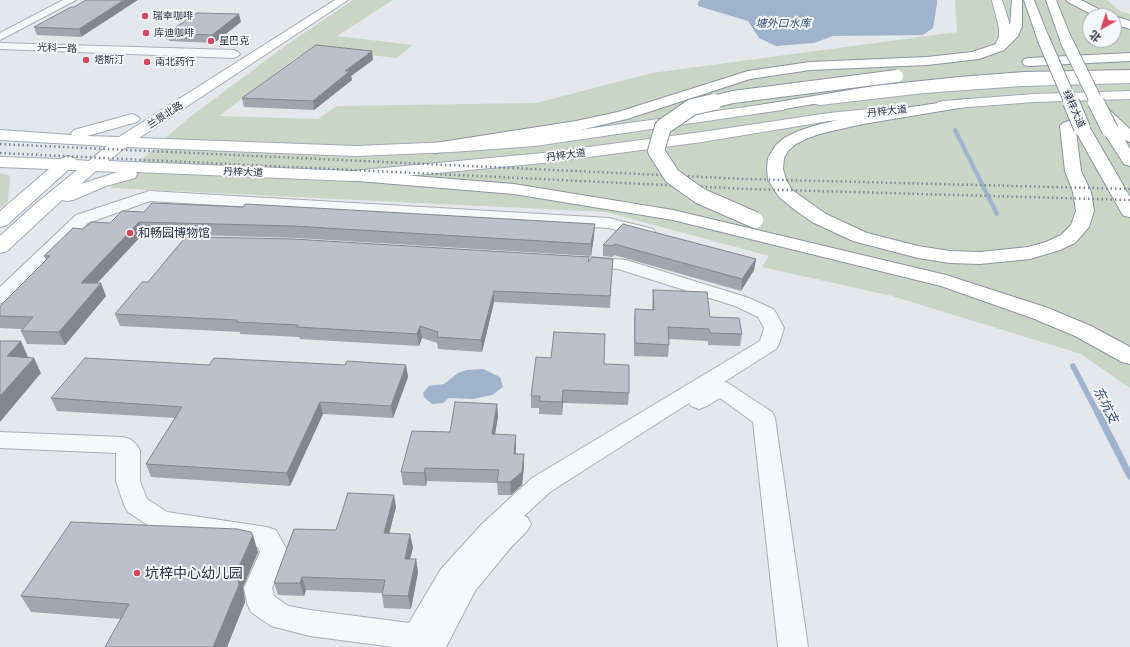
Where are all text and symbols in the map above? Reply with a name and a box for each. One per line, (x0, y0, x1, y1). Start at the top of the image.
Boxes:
north arrow (1082, 8, 1122, 48)
place label: 瑞幸咖啡 (153, 10, 193, 22)
marker: 瑞幸咖啡 (140, 11, 150, 21)
water label: 塘外口水库 (756, 16, 810, 30)
place label: 库迪咖啡 (154, 27, 194, 39)
marker: 库迪咖啡 (141, 28, 151, 38)
text: 北 (1087, 28, 1103, 45)
place label: 星巴克 (219, 35, 249, 47)
marker: 星巴克 (206, 36, 216, 46)
street label: 光科一路 (37, 41, 77, 55)
place label: 塔斯汀 (94, 54, 124, 66)
marker: 塔斯汀 (81, 55, 91, 65)
place label: 南北药行 (155, 56, 195, 68)
marker: 南北药行 (142, 57, 152, 67)
street label: 绿梓大道 (1060, 88, 1088, 130)
street label: 兰景北路 (145, 99, 185, 131)
street label: 丹梓大道 (866, 103, 908, 119)
street label: 丹梓大道 (545, 146, 587, 164)
street label: 丹梓大道 (223, 165, 263, 179)
place label: 和畅园博物馆 (138, 226, 210, 240)
marker: 和畅园博物馆 (125, 228, 135, 238)
water label: 东坑支 (1090, 384, 1122, 426)
place label: 坑梓中心幼儿园 (145, 565, 243, 581)
marker: 坑梓中心幼儿园 (132, 568, 142, 578)

